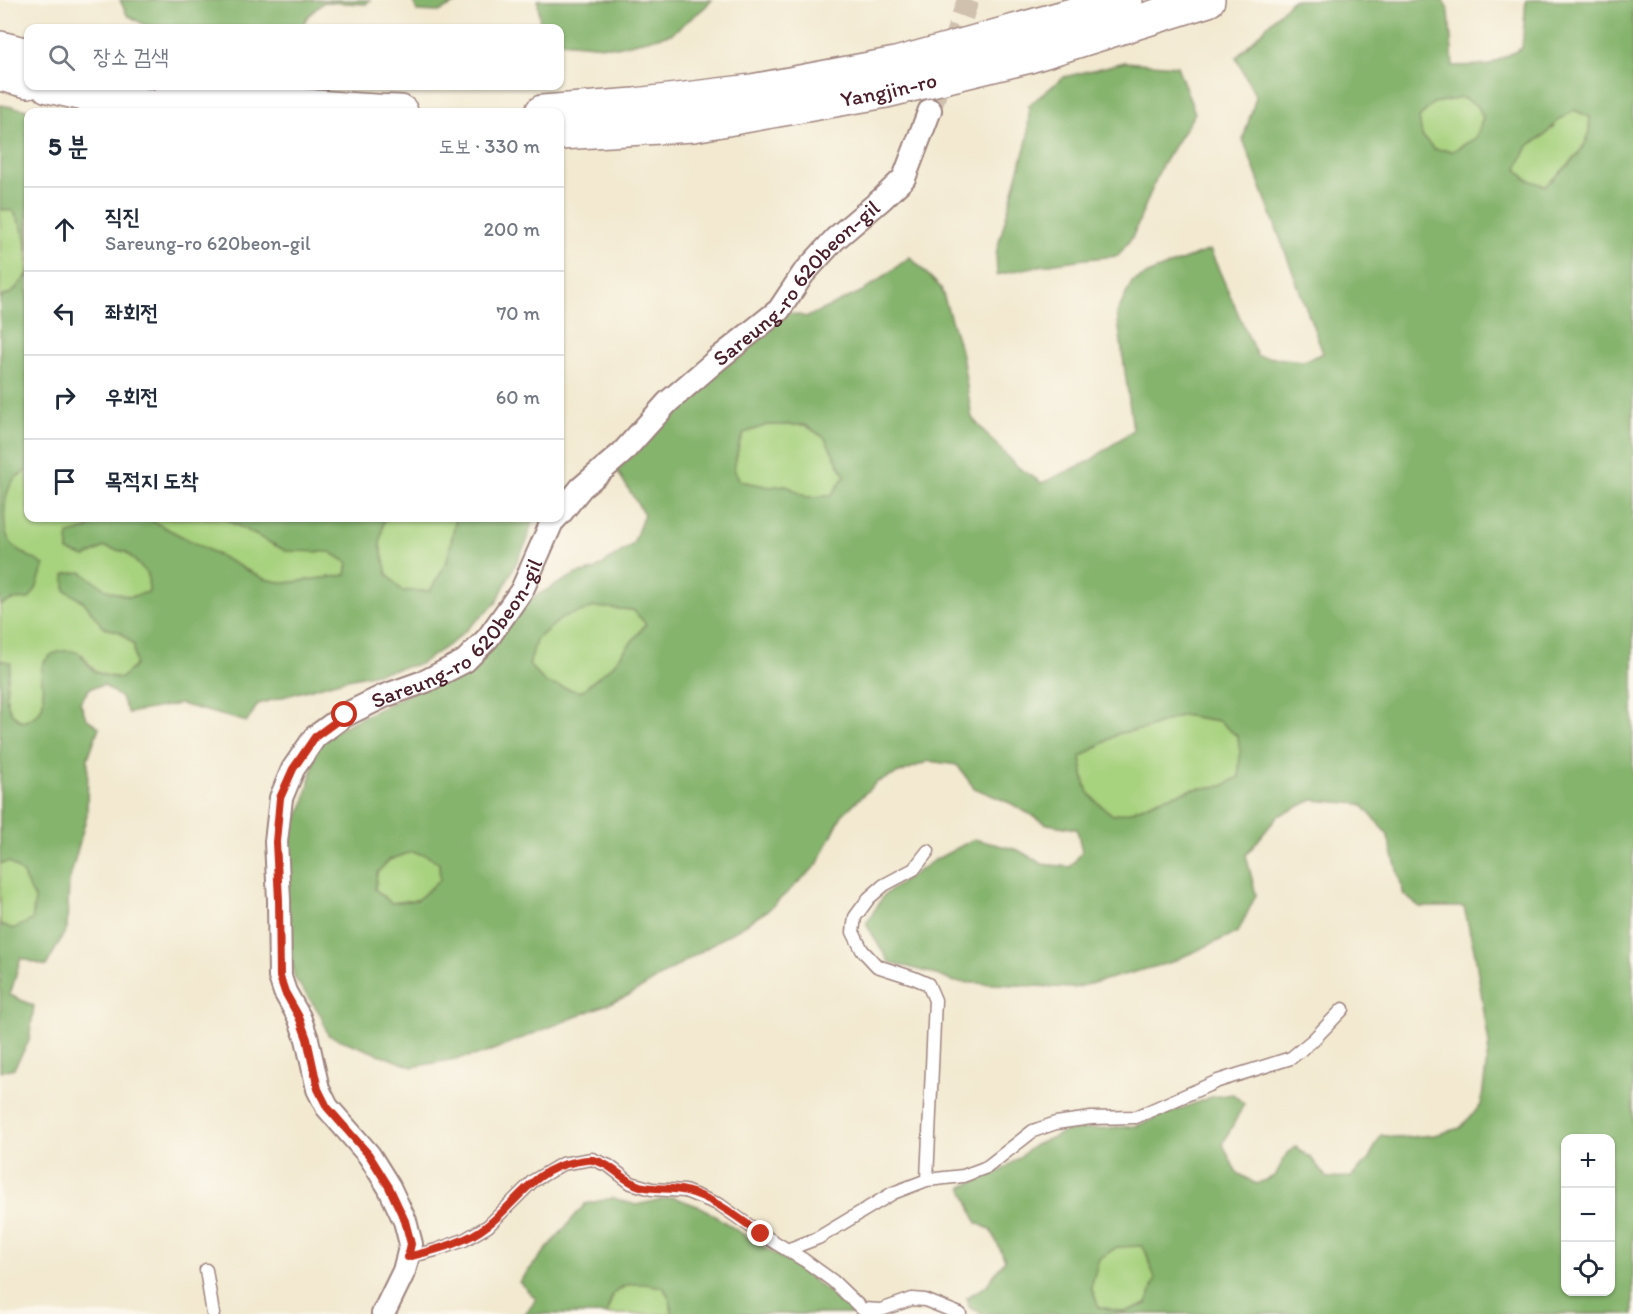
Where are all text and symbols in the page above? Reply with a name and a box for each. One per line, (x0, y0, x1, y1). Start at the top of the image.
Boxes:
search box (24, 24, 564, 90)
icon: search (45, 41, 78, 74)
text: 장소 검색 (93, 43, 169, 70)
street label: Yangjin-ro (838, 66, 939, 112)
text: 5 분 (48, 130, 88, 162)
text: 도보 · 330 m (439, 134, 540, 158)
street label: Sareung-ro 620beon-gil (707, 194, 885, 372)
text: 직진 (105, 203, 140, 230)
icon: ahead (48, 213, 81, 246)
text: 200 m (484, 217, 540, 241)
text: Sareung-ro 620beon-gil (105, 231, 311, 255)
icon: left (48, 297, 81, 330)
text: 좌회전 (105, 299, 158, 326)
text: 70 m (496, 301, 540, 325)
icon: right (48, 381, 81, 414)
text: 우회전 (105, 383, 158, 410)
text: 60 m (496, 385, 540, 409)
icon: arrive (48, 465, 81, 498)
text: 목적지 도착 (105, 467, 198, 494)
street label: Sareung-ro 620beon-gil (366, 554, 548, 714)
route start (331, 701, 357, 727)
map controls (1561, 1134, 1615, 1296)
button: + (1561, 1134, 1615, 1188)
button: − (1561, 1188, 1615, 1242)
route end (747, 1220, 773, 1246)
button: locate (1561, 1242, 1615, 1296)

